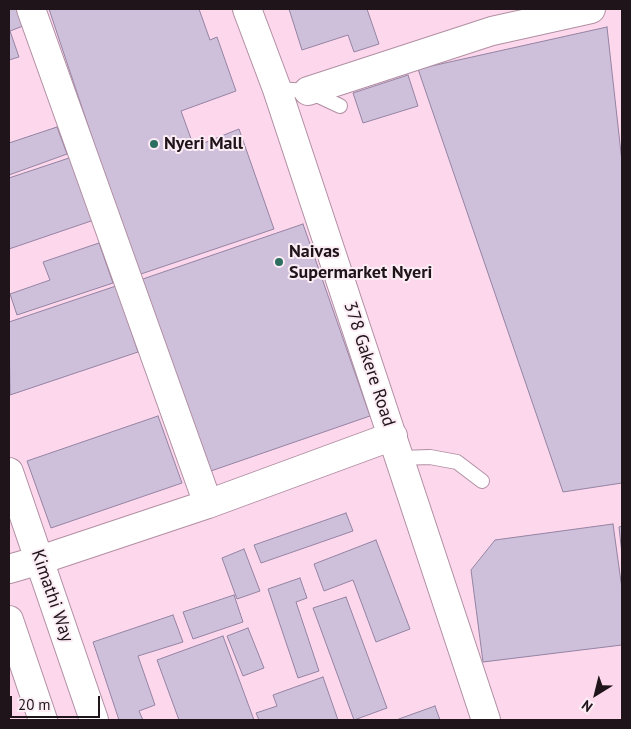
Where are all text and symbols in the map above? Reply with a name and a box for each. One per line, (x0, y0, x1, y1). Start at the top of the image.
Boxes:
place label: Nyeri Mall (164, 133, 243, 155)
marker: Nyeri Mall (148, 138, 160, 150)
place label: Naivas Supermarket Nyeri (289, 241, 432, 284)
marker: Naivas Supermarket Nyeri (273, 256, 285, 268)
street label: 378 Gakere Road (339, 299, 399, 429)
street label: Kimathi Way (26, 547, 78, 645)
north arrow (571, 669, 621, 719)
scale bar (12, 686, 102, 718)
text: 20 m (18, 695, 51, 714)
text: N (578, 696, 596, 716)

